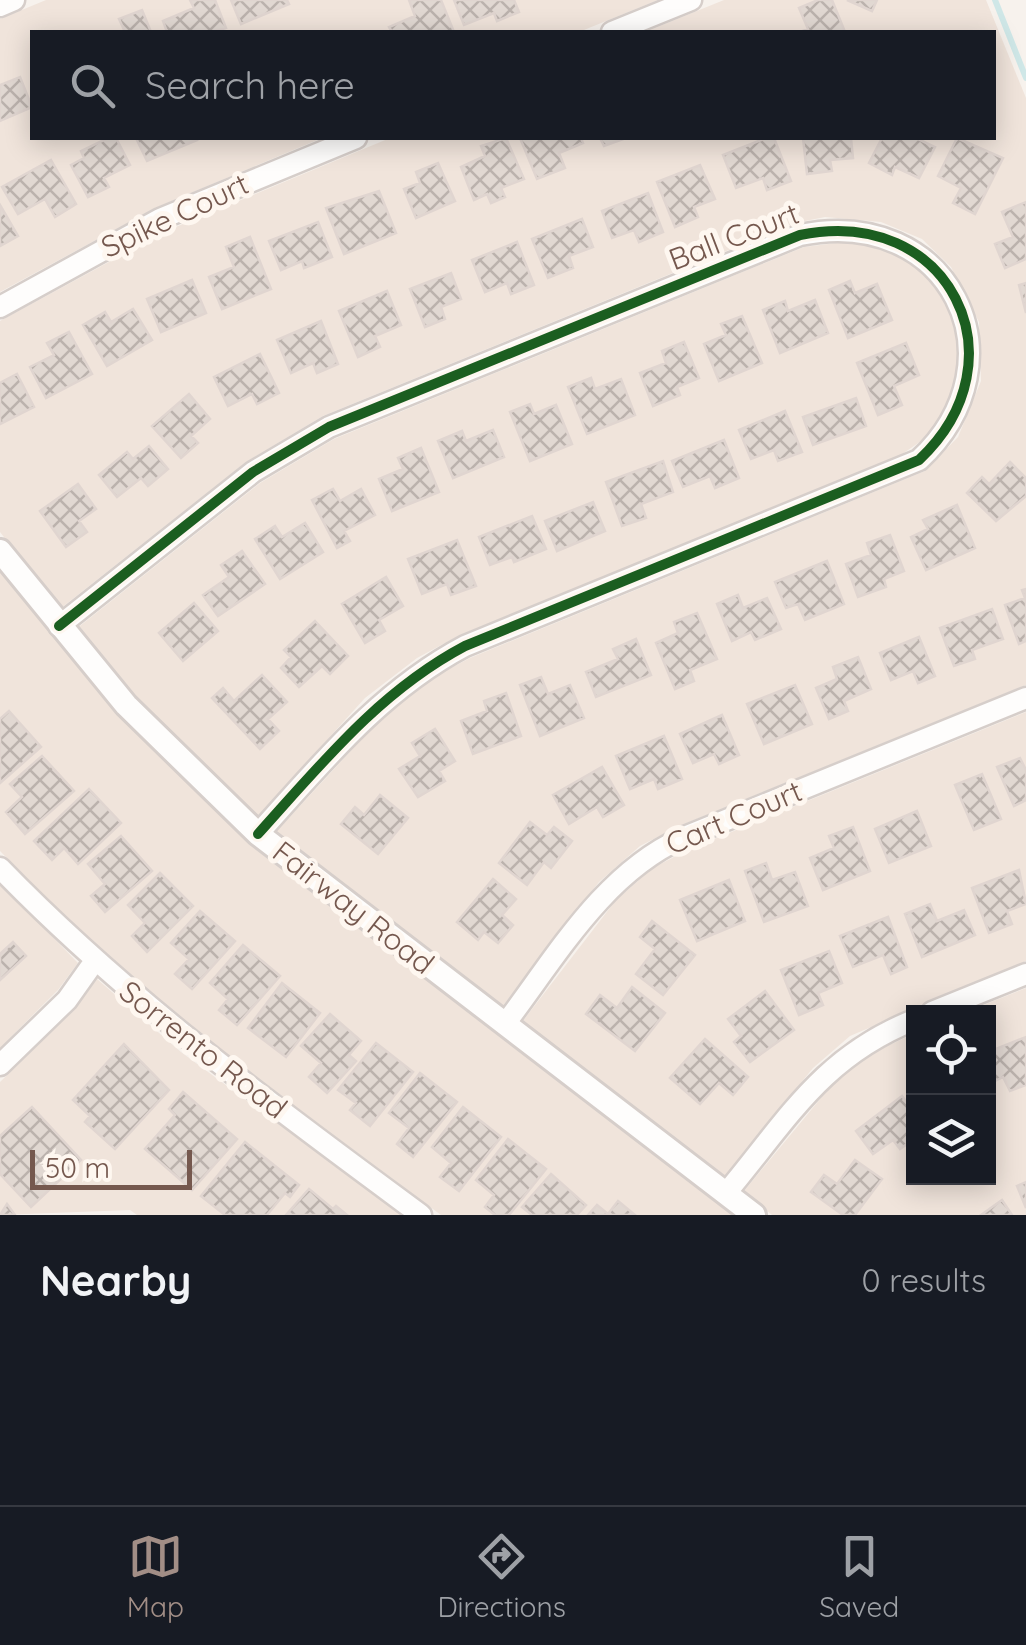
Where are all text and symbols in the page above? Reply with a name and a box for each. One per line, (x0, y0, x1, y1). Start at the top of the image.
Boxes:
search box (30, 30, 996, 140)
icon: search (65, 58, 120, 113)
text: Search here (145, 61, 355, 109)
street label: Spike Court (95, 164, 254, 266)
street label: Ball Court (663, 194, 804, 278)
street label: Cart Court (660, 771, 807, 863)
street label: Fairway Road (265, 832, 442, 982)
street label: Sorrento Road (112, 972, 295, 1127)
map controls (906, 1005, 996, 1185)
button: locate (906, 1005, 996, 1095)
button: layers (906, 1095, 996, 1185)
scale bar (30, 1145, 192, 1190)
text: 50 m (45, 1150, 110, 1185)
text: Nearby (40, 1254, 191, 1307)
text: 0 results (862, 1260, 986, 1300)
tab: Map (127, 1529, 184, 1624)
tab: Directions (437, 1529, 566, 1624)
tab: Saved (819, 1529, 899, 1624)

